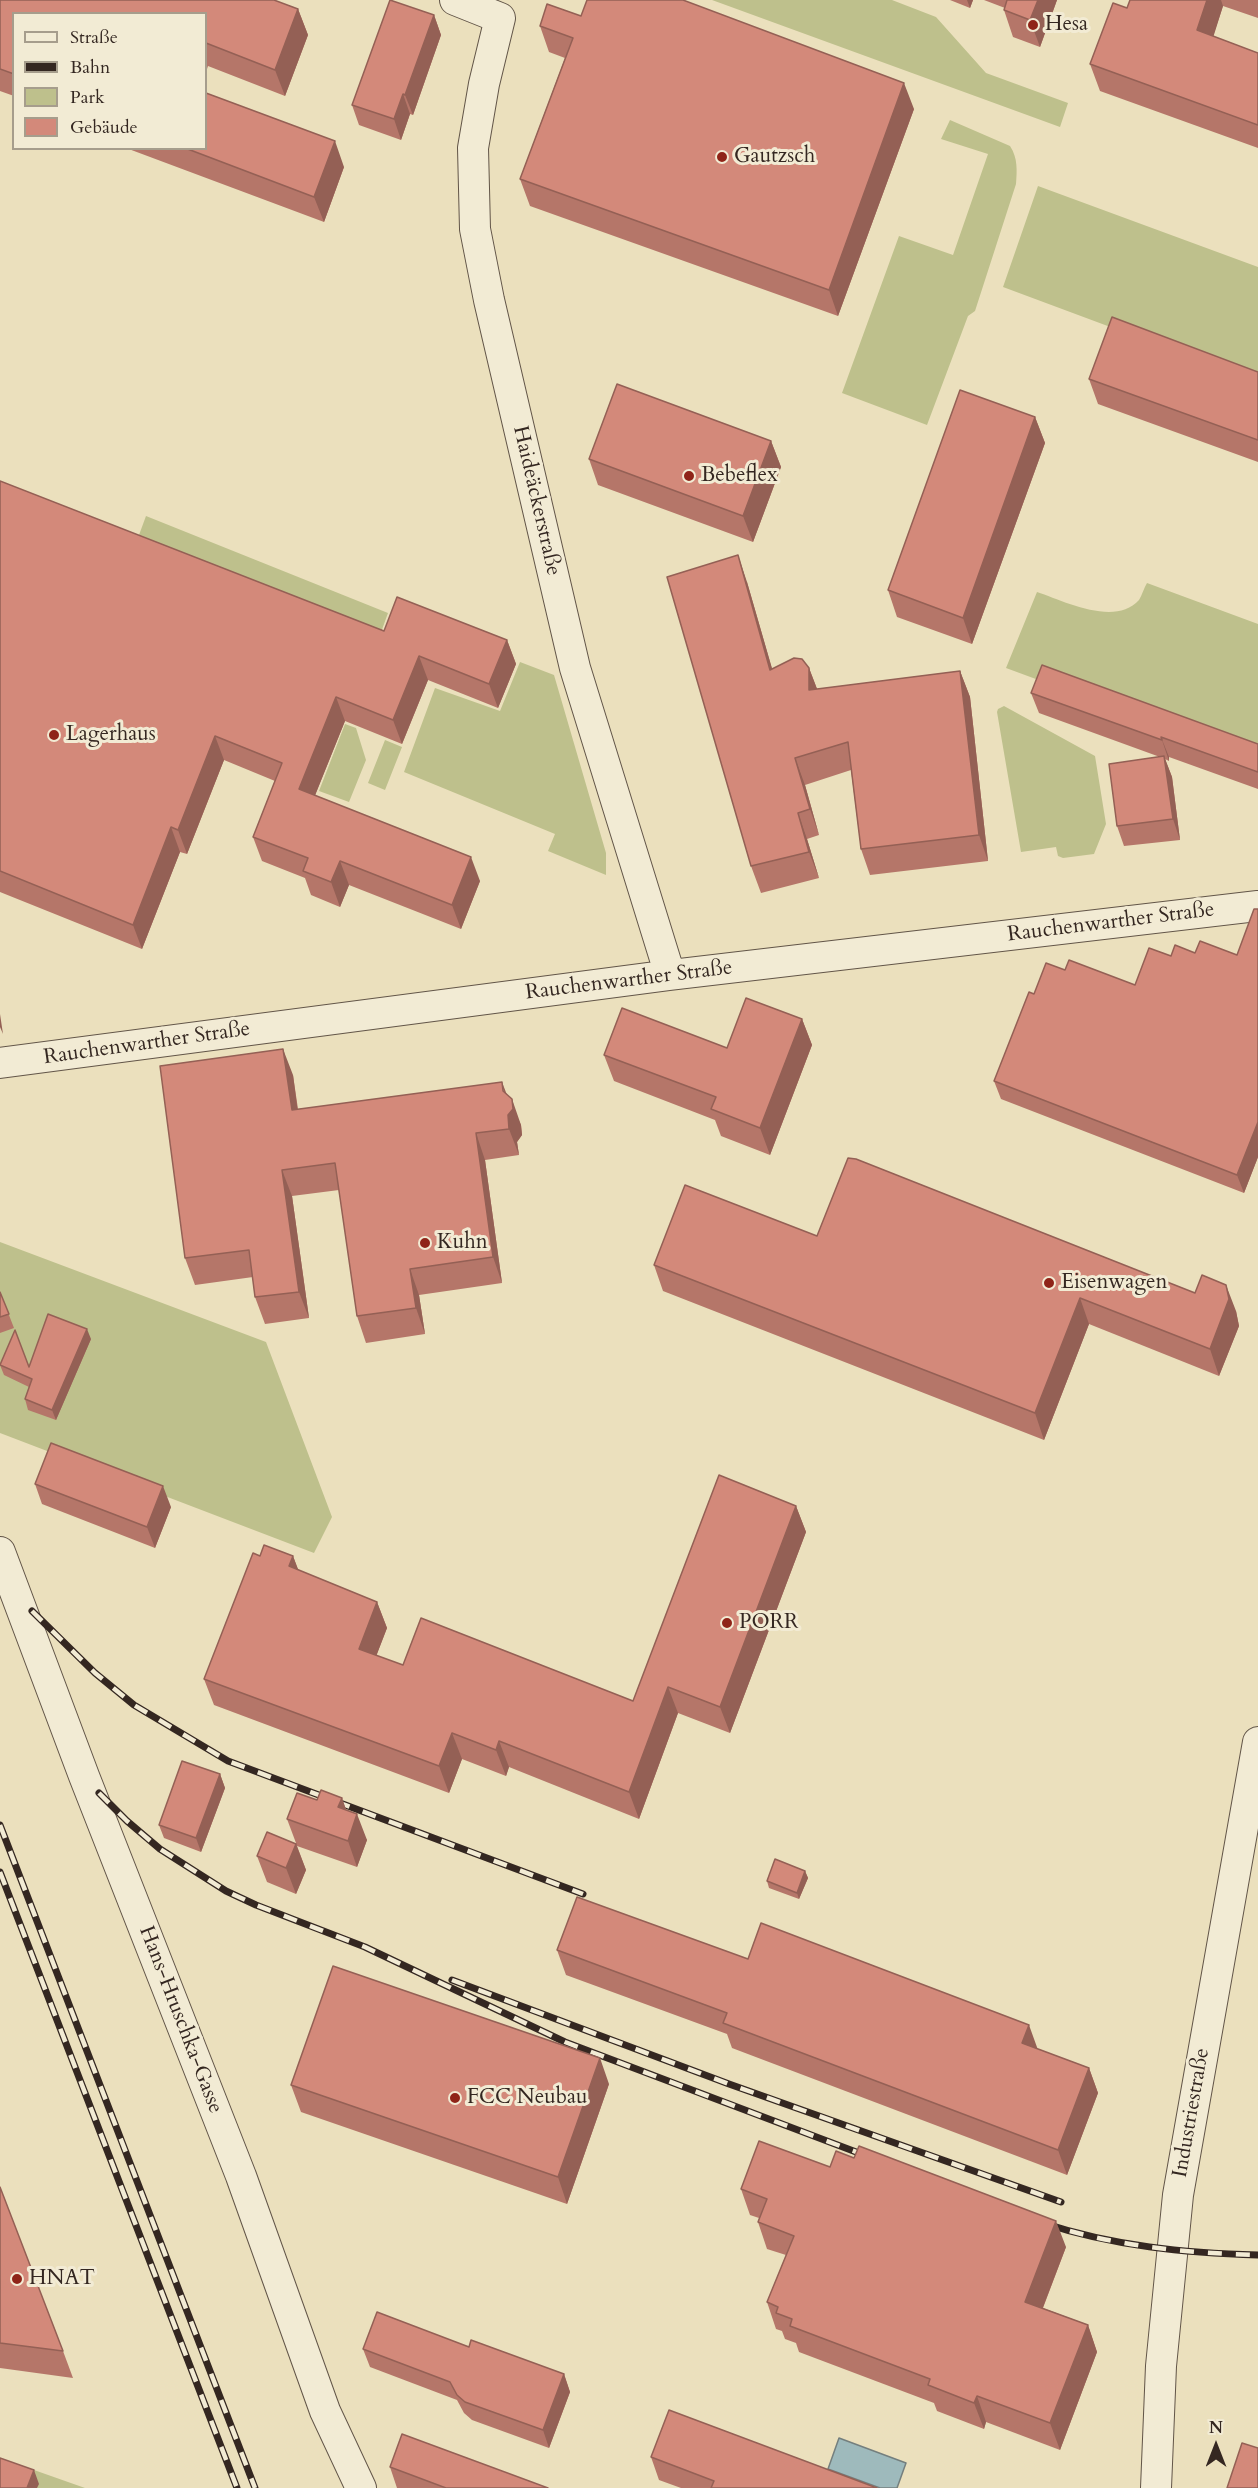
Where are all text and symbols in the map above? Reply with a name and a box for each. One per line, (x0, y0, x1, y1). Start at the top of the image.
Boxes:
legend (12, 12, 207, 150)
place label: Hesa (1045, 12, 1088, 38)
marker: Hesa (1026, 18, 1040, 32)
text: Straße (70, 25, 118, 50)
text: Bahn (70, 55, 110, 80)
text: Park (70, 85, 105, 110)
text: Gebäude (70, 115, 138, 140)
place label: Gautzsch (734, 144, 815, 170)
marker: Gautzsch (715, 150, 729, 164)
street label: Haideäckerstraße (507, 424, 565, 578)
place label: Bebeflex (701, 463, 778, 489)
marker: Bebeflex (682, 469, 696, 483)
place label: Lagerhaus (66, 722, 156, 748)
marker: Lagerhaus (47, 728, 61, 742)
street label: Rauchenwarther Straße (1006, 898, 1216, 948)
street label: Rauchenwarther Straße (524, 956, 734, 1006)
street label: Rauchenwarther Straße (42, 1017, 252, 1071)
place label: Kuhn (437, 1230, 488, 1256)
marker: Kuhn (418, 1236, 432, 1250)
place label: Eisenwagen (1061, 1270, 1168, 1296)
marker: Eisenwagen (1042, 1276, 1056, 1290)
place label: PORR (739, 1610, 799, 1636)
marker: PORR (720, 1616, 734, 1630)
street label: Hans-Hruschka-Gasse (133, 1923, 227, 2117)
street label: Industriestraße (1168, 2046, 1216, 2180)
place label: FCC Neubau (467, 2085, 588, 2111)
marker: FCC Neubau (448, 2091, 462, 2105)
place label: HNAT (29, 2266, 95, 2292)
marker: HNAT (10, 2272, 24, 2286)
north arrow (1186, 2416, 1246, 2476)
text: N (1209, 2417, 1223, 2439)

